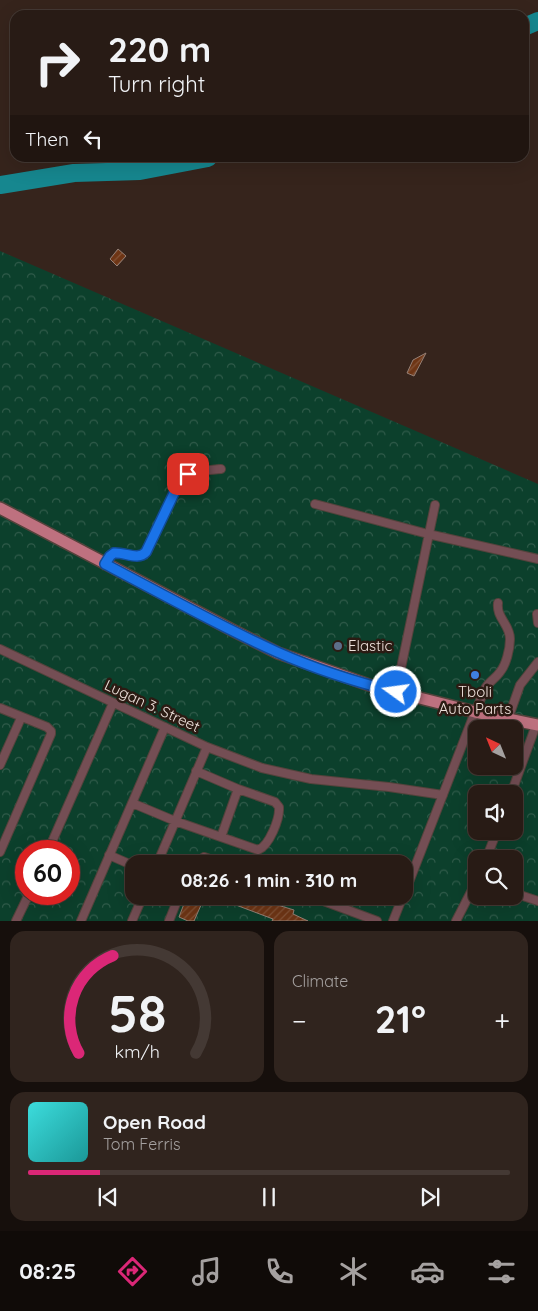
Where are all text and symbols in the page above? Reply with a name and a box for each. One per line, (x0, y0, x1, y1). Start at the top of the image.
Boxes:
text: 220 m (108, 27, 211, 71)
icon: right (25, 30, 90, 95)
text: Turn right (108, 70, 205, 98)
icon: left (79, 125, 107, 153)
text: Then (25, 127, 69, 151)
pin (167, 453, 209, 495)
icon: arrive (174, 460, 202, 488)
place label: Elastic (348, 636, 392, 655)
marker: Elastic (332, 640, 344, 652)
position arrow (369, 665, 421, 717)
marker: Tboli Auto Parts (469, 669, 481, 681)
street label: Lugan 3. Street (101, 675, 203, 736)
place label: Tboli Auto Parts (439, 682, 511, 718)
north arrow (468, 720, 522, 775)
map controls (468, 720, 523, 905)
button: sound (468, 785, 523, 840)
speed limit sign: 60 (15, 840, 80, 905)
button: search (468, 850, 523, 905)
text: 08:26 · 1 min · 310 m (181, 868, 357, 892)
text: Climate (292, 971, 348, 991)
text: 58 (108, 980, 166, 1045)
text: 21° (375, 995, 426, 1043)
text: − (292, 1003, 307, 1038)
text: + (494, 1003, 510, 1038)
text: km/h (114, 1040, 160, 1062)
text: Open Road (103, 1110, 206, 1134)
text: Tom Ferris (103, 1134, 180, 1154)
icon: previous (94, 1183, 122, 1211)
icon: pause (255, 1183, 283, 1211)
icon: next (416, 1183, 444, 1211)
icon: directions (115, 1254, 150, 1289)
icon: music (189, 1254, 224, 1289)
icon: phone (262, 1254, 297, 1289)
icon: climate (336, 1254, 371, 1289)
icon: car (410, 1254, 445, 1289)
icon: filters (484, 1254, 519, 1289)
text: 08:25 (19, 1257, 76, 1285)

